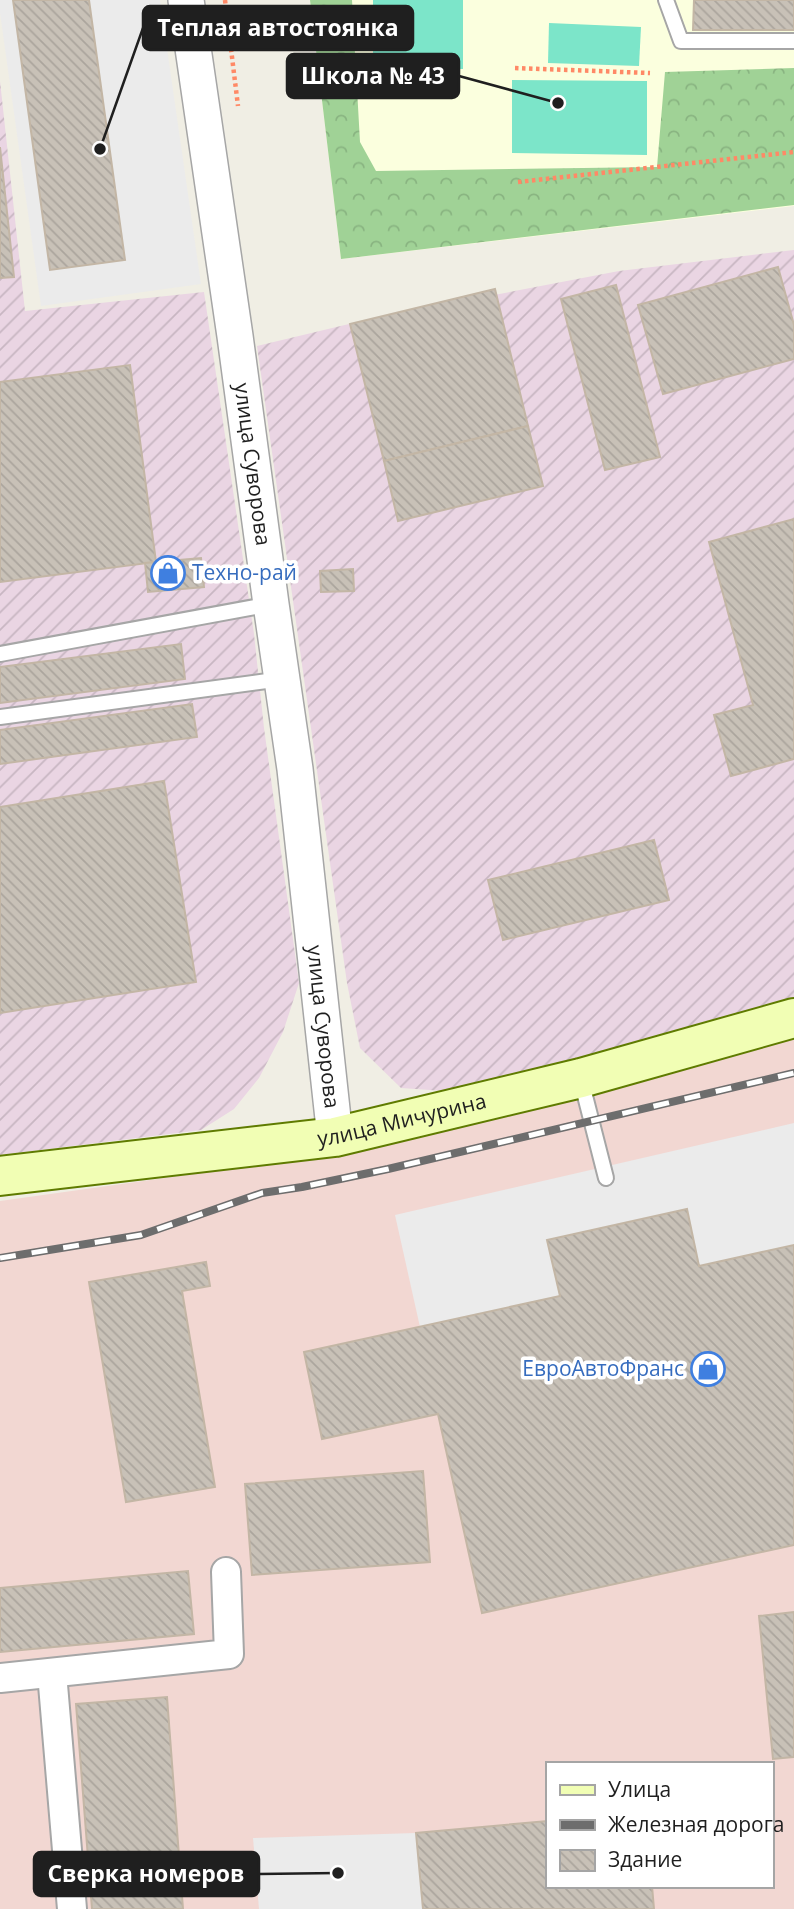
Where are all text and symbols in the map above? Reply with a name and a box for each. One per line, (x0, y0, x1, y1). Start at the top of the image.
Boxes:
callout: Теплая автостоянка (143, 6, 413, 50)
text: Теплая автостоянка (157, 11, 399, 43)
callout: Школа № 43 (287, 54, 459, 98)
text: Школа № 43 (301, 59, 445, 91)
street label: улица Суворова (228, 381, 278, 547)
shop icon: Техно-рай (149, 554, 187, 592)
place label: Техно-рай (192, 558, 297, 586)
street label: улица Суворова (301, 944, 347, 1110)
street label: улица Мичурина (316, 1086, 489, 1152)
shop icon: ЕвроАвтоФранс (689, 1350, 727, 1388)
place label: ЕвроАвтоФранс (522, 1354, 684, 1382)
legend (546, 1762, 773, 1888)
text: Улица (608, 1775, 671, 1803)
text: Железная дорога (608, 1810, 784, 1838)
text: Здание (608, 1845, 682, 1873)
callout: Сверка номеров (34, 1852, 259, 1896)
text: Сверка номеров (47, 1857, 245, 1889)

